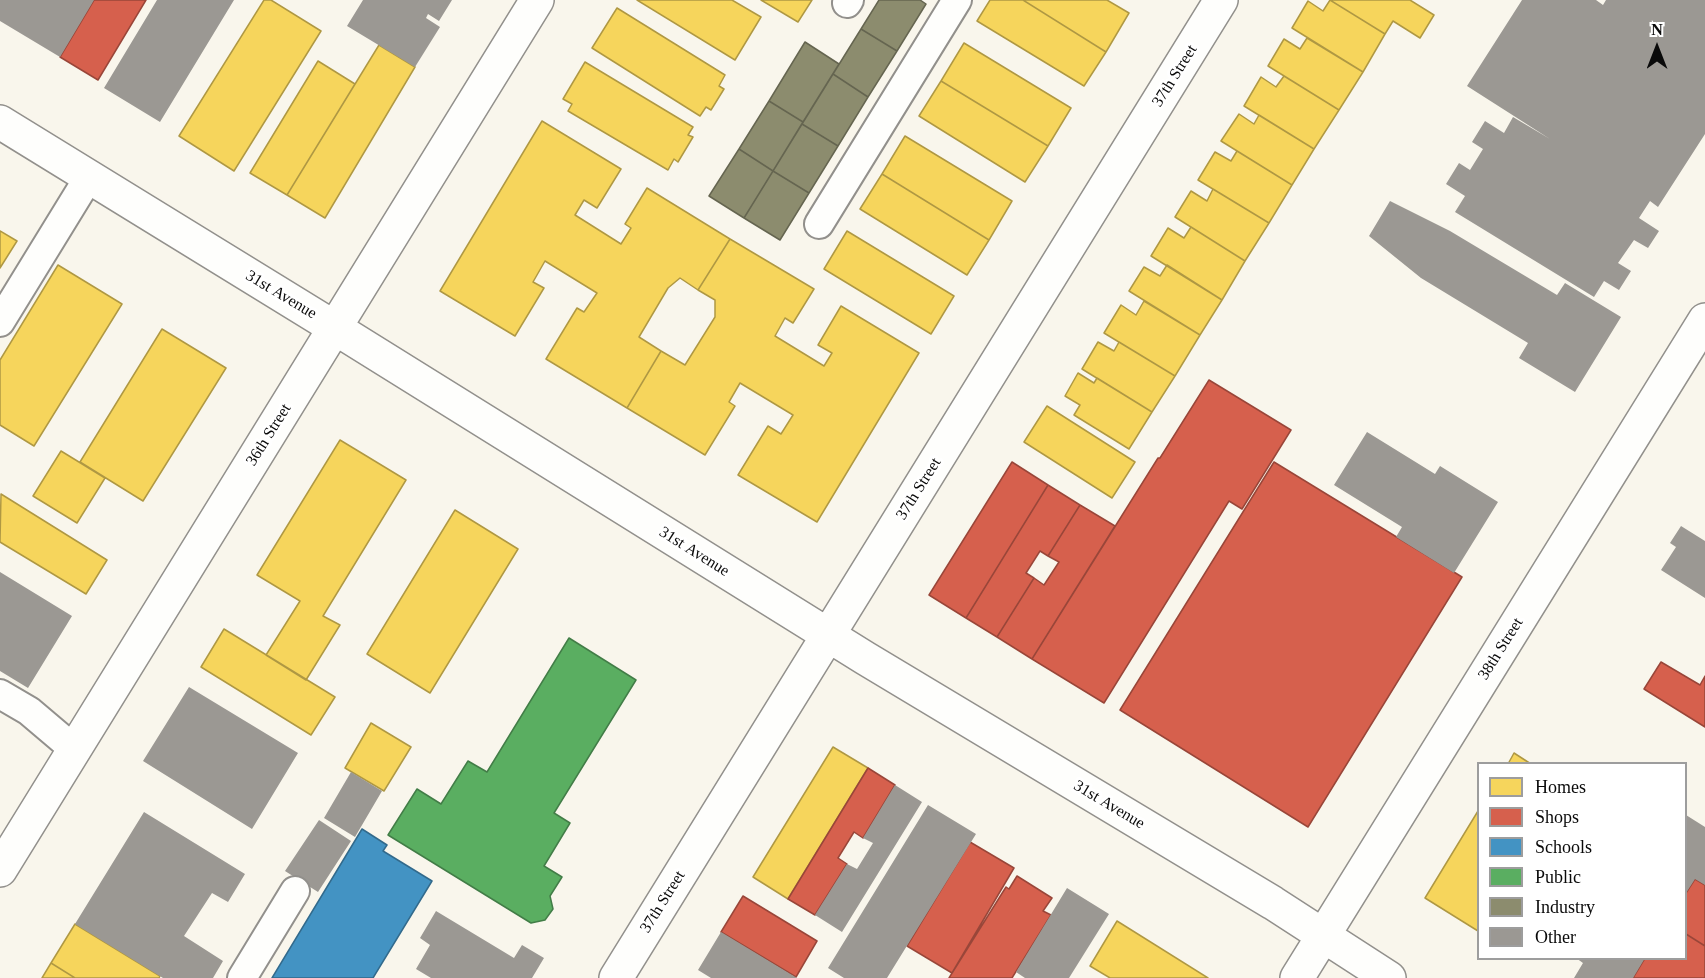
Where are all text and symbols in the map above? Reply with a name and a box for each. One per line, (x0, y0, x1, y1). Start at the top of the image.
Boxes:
north arrow (1627, 18, 1687, 78)
text: N (1651, 21, 1663, 38)
street label: 37th Street (1148, 41, 1202, 111)
street label: 31st Avenue (242, 266, 320, 324)
street label: 36th Street (242, 400, 296, 470)
street label: 37th Street (892, 454, 946, 524)
street label: 31st Avenue (655, 523, 733, 581)
street label: 38th Street (1474, 614, 1528, 684)
legend (1477, 762, 1687, 960)
street label: 31st Avenue (1070, 776, 1148, 834)
text: Homes (1535, 777, 1586, 797)
text: Shops (1535, 807, 1579, 827)
text: Schools (1535, 837, 1592, 857)
street label: 37th Street (636, 867, 690, 937)
text: Public (1535, 867, 1581, 887)
text: Industry (1535, 897, 1595, 917)
text: Other (1535, 927, 1576, 947)

